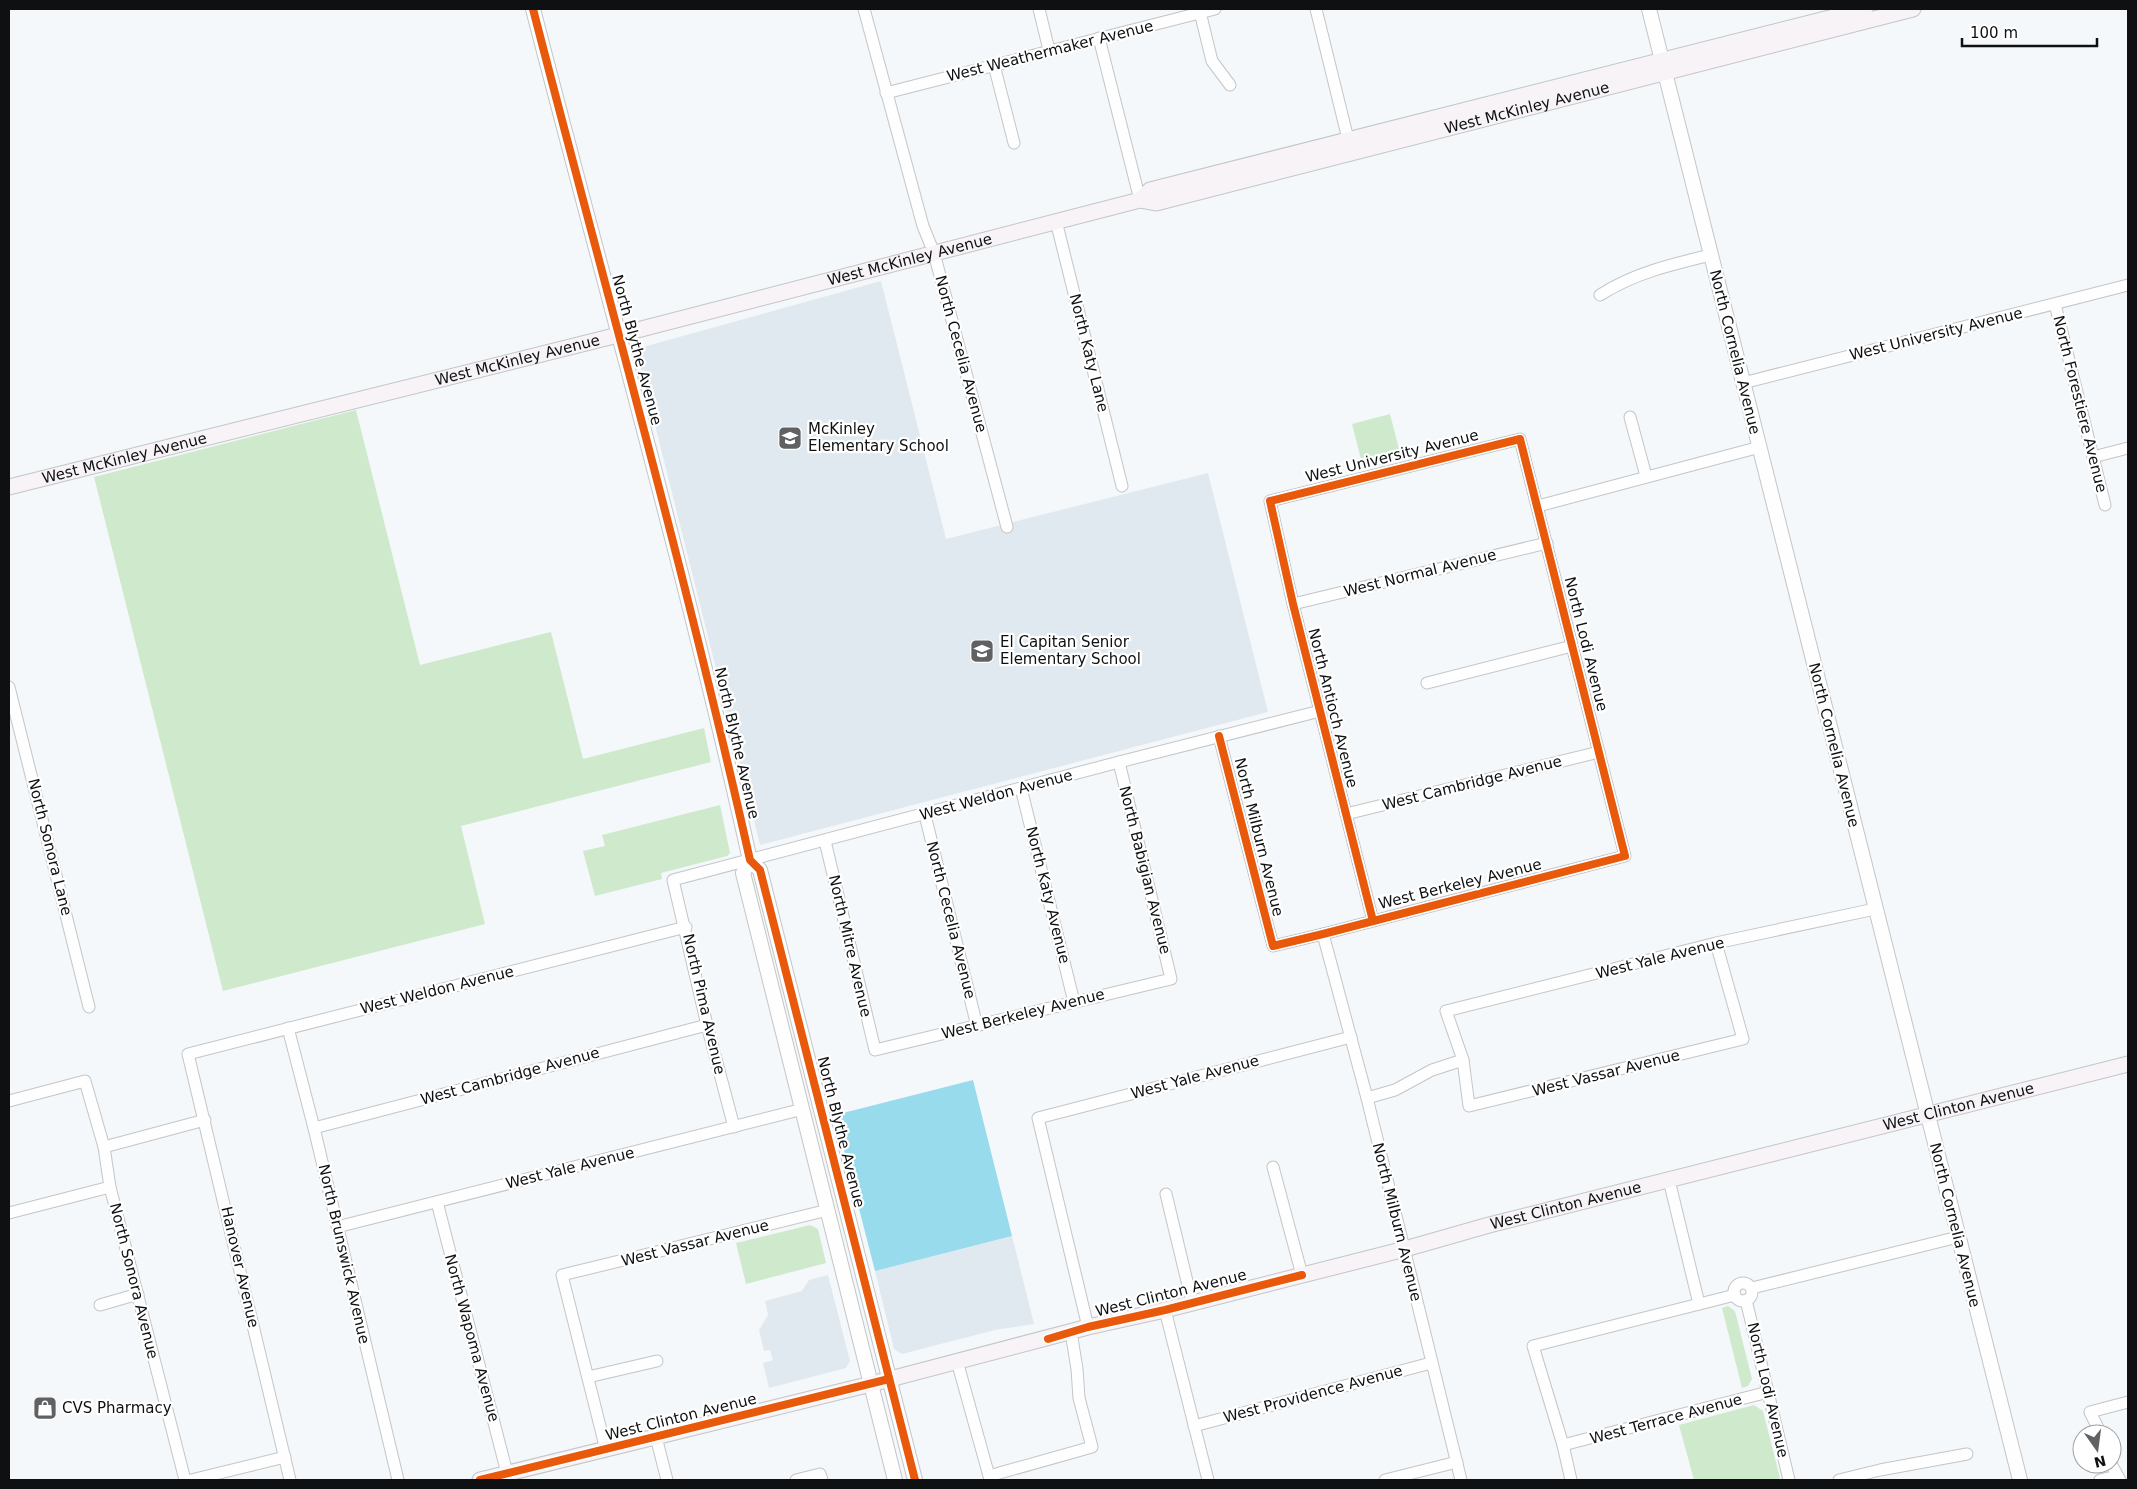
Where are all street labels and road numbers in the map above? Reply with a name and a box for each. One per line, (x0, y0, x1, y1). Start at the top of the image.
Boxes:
street label: West Weathermaker Avenue (945, 17, 1155, 85)
street label: West McKinley Avenue (1443, 78, 1611, 138)
street label: West McKinley Avenue (826, 230, 994, 289)
street label: North Cornelia Avenue (1706, 268, 1764, 436)
street label: North Blythe Avenue (608, 273, 666, 427)
street label: North Cecelia Avenue (931, 273, 991, 435)
street label: North Katy Lane (1066, 292, 1112, 414)
street label: West University Avenue (1848, 304, 2024, 364)
street label: North Forestiere Avenue (2049, 314, 2111, 494)
street label: West McKinley Avenue (433, 331, 602, 389)
street label: West University Avenue (1304, 426, 1480, 486)
street label: West McKinley Avenue (40, 429, 209, 487)
street label: West Normal Avenue (1342, 545, 1498, 601)
street label: North Lodi Avenue (1561, 575, 1611, 713)
street label: North Antioch Avenue (1304, 626, 1362, 790)
street label: North Cornelia Avenue (1805, 661, 1863, 829)
street label: North Blythe Avenue (711, 665, 763, 821)
street label: West Cambridge Avenue (1380, 752, 1564, 814)
street label: North Milburn Avenue (1231, 756, 1287, 918)
street label: West Weldon Avenue (918, 766, 1074, 824)
street label: North Sonora Lane (24, 777, 76, 917)
street label: North Babigian Avenue (1115, 784, 1175, 956)
street label: North Katy Avenue (1022, 825, 1074, 965)
street label: North Cecelia Avenue (923, 839, 979, 1001)
street label: West Berkeley Avenue (1377, 855, 1543, 913)
street label: North Mitre Avenue (825, 873, 875, 1019)
street label: North Pima Avenue (679, 932, 729, 1076)
street label: West Yale Avenue (1594, 933, 1726, 983)
street label: West Weldon Avenue (358, 962, 516, 1018)
street label: West Berkeley Avenue (940, 985, 1106, 1043)
street label: West Cambridge Avenue (419, 1043, 601, 1109)
street label: West Vassar Avenue (1530, 1046, 1682, 1100)
street label: West Yale Avenue (1129, 1051, 1261, 1103)
street label: North Blythe Avenue (813, 1055, 869, 1209)
street label: West Clinton Avenue (1881, 1079, 2036, 1134)
street label: North Milburn Avenue (1369, 1141, 1425, 1303)
street label: North Cornelia Avenue (1926, 1141, 1984, 1309)
street label: West Yale Avenue (504, 1143, 636, 1193)
street label: North Brunswick Avenue (315, 1162, 373, 1346)
street label: West Clinton Avenue (1488, 1178, 1643, 1233)
street label: North Sonora Avenue (106, 1201, 162, 1361)
street label: Hanover Avenue (217, 1205, 263, 1329)
street label: West Vassar Avenue (619, 1216, 771, 1270)
street label: North Wapoma Avenue (441, 1252, 503, 1424)
street label: West Clinton Avenue (1094, 1266, 1248, 1320)
street label: North Lodi Avenue (1744, 1321, 1792, 1459)
street label: West Providence Avenue (1221, 1361, 1405, 1427)
street label: West Clinton Avenue (604, 1390, 758, 1444)
street label: West Terrace Avenue (1588, 1390, 1744, 1448)

